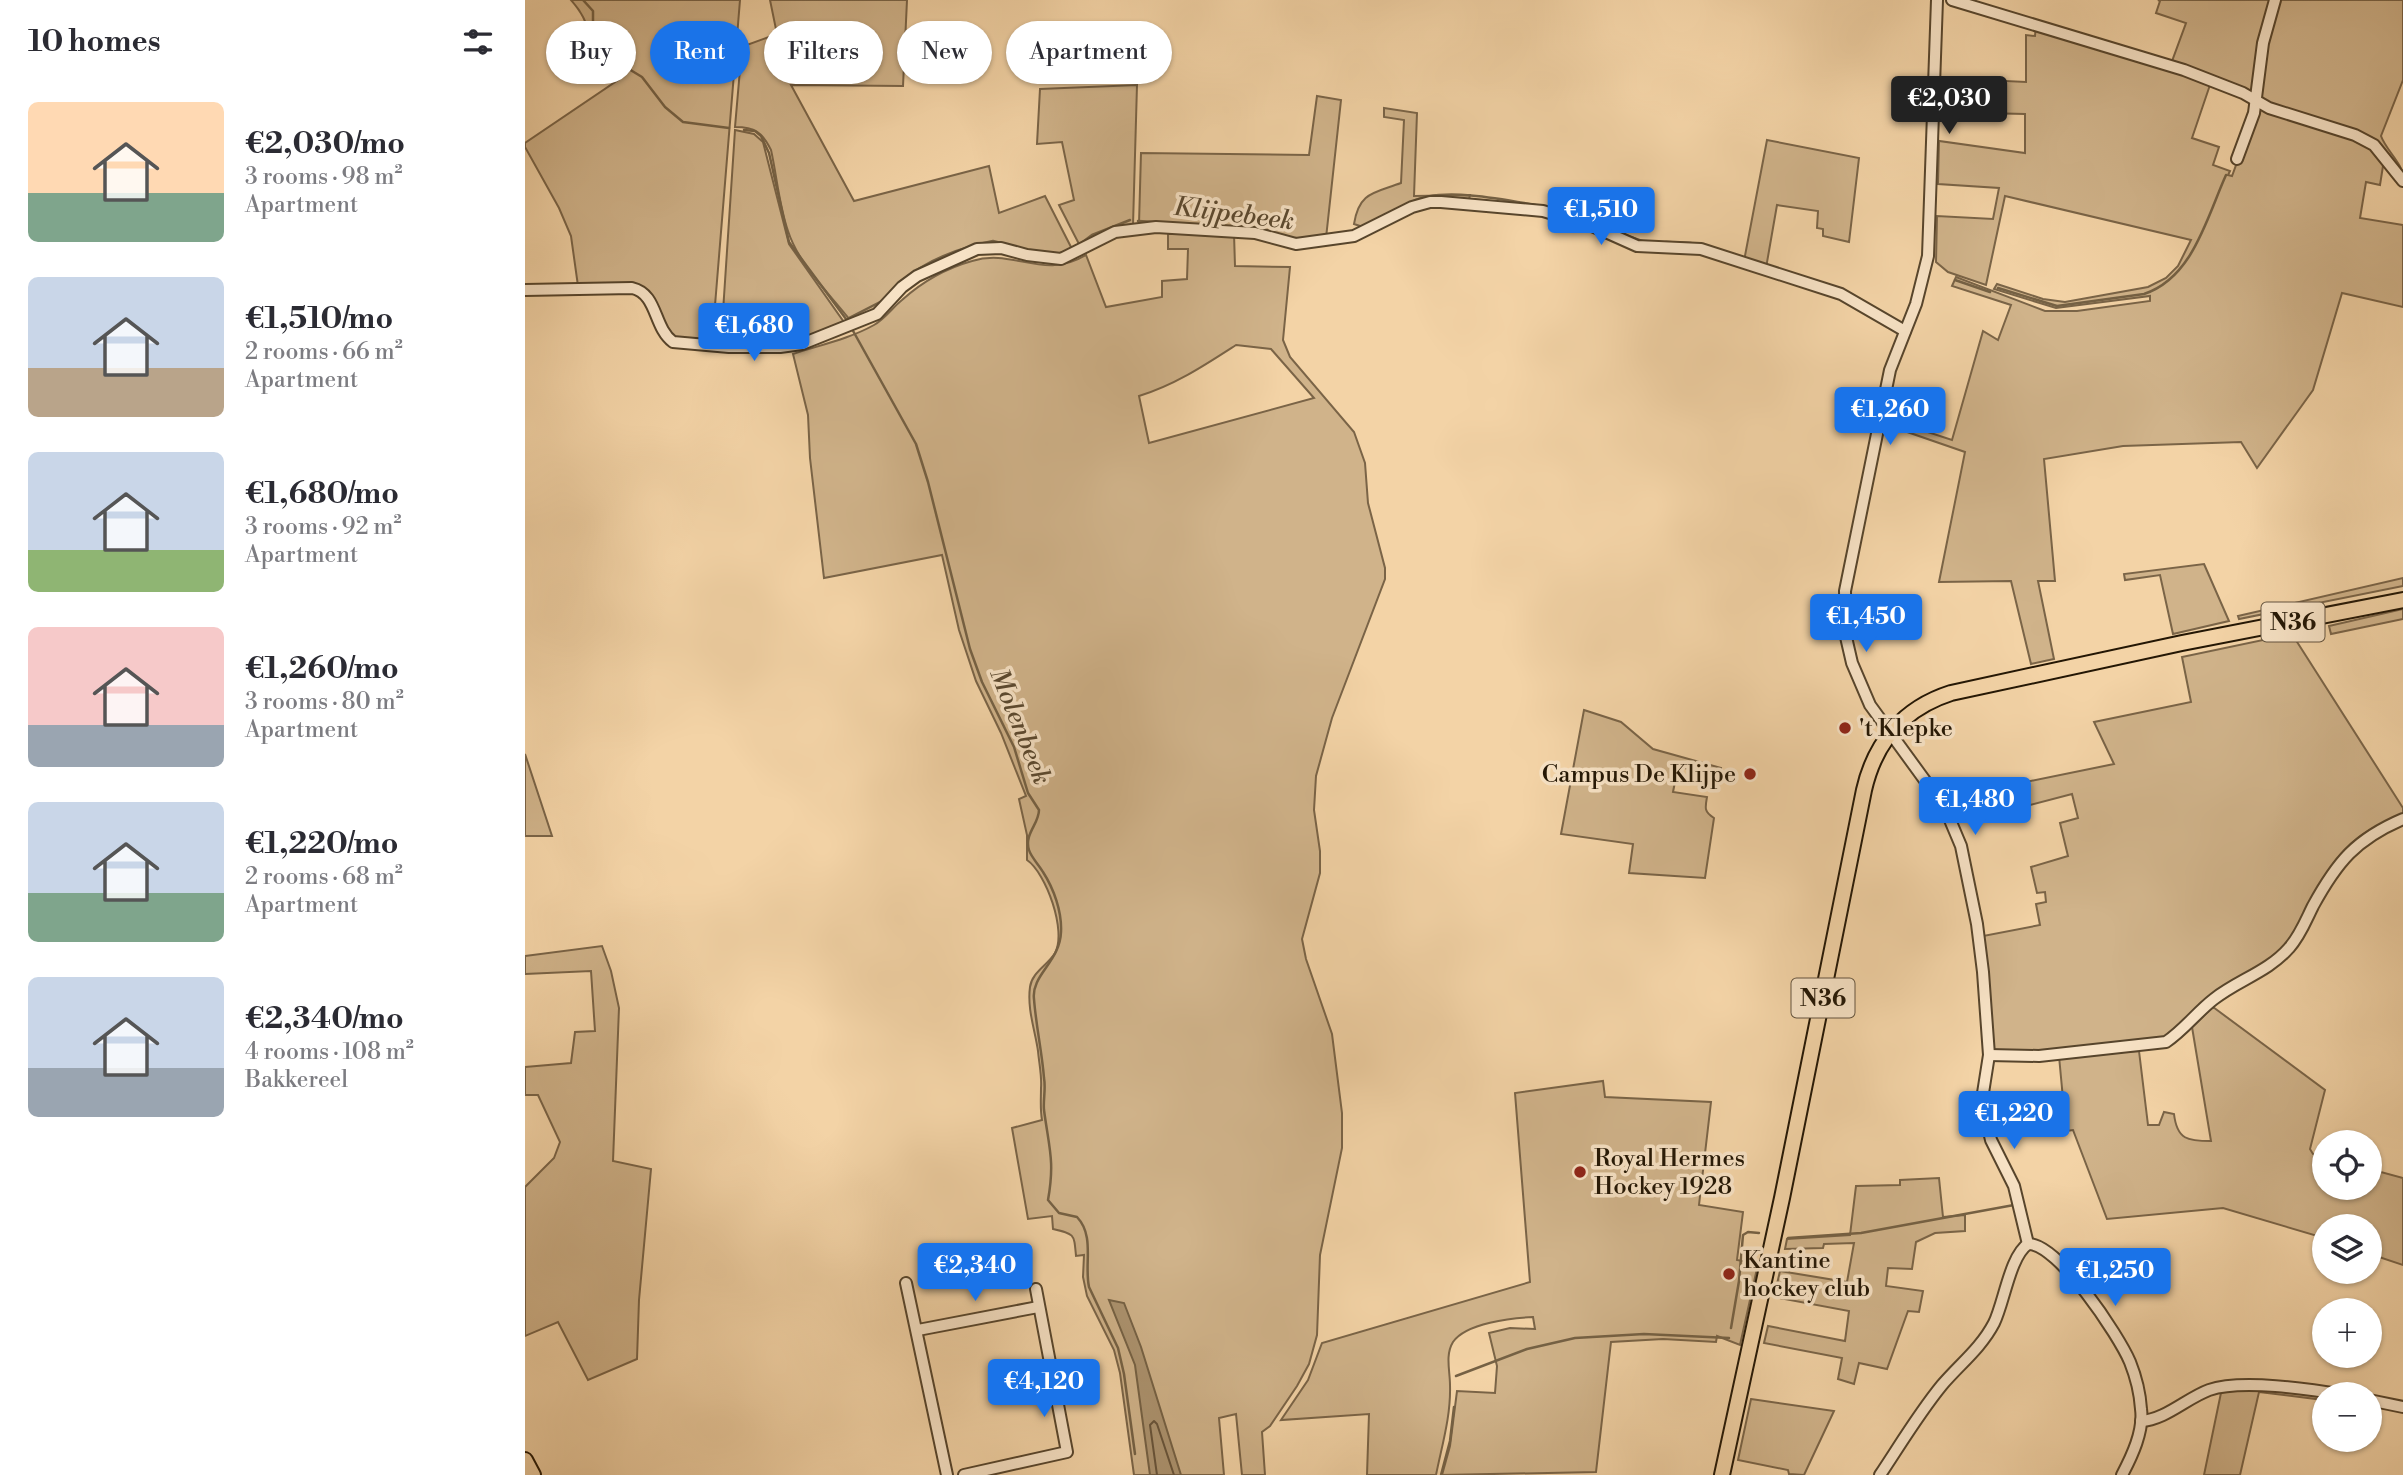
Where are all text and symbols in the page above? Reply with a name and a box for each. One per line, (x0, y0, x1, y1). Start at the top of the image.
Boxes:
chip: Buy (546, 21, 636, 84)
chip: Rent (650, 21, 750, 84)
chip: Filters (764, 21, 883, 84)
chip: New (897, 21, 992, 84)
chip: Apartment (1006, 21, 1172, 84)
text: 10 homes (28, 23, 161, 61)
icon: filters (459, 23, 497, 61)
pin: €2,030 (1892, 76, 2006, 136)
text: €2,030 (1907, 85, 1991, 113)
text: €2,030/mo (245, 125, 405, 163)
icon: home (84, 130, 168, 214)
text: 3 rooms · 98 m² (245, 163, 402, 191)
pin: €1,510 (1544, 188, 1658, 247)
text: Apartment (245, 191, 358, 219)
water label: Klijpebeek (1172, 191, 1296, 237)
text: €1,510 (1564, 196, 1638, 224)
text: €1,510/mo (245, 300, 393, 338)
pin: €1,680 (697, 304, 811, 363)
icon: home (84, 305, 168, 389)
text: €1,680 (714, 312, 794, 340)
text: 2 rooms · 66 m² (245, 338, 403, 366)
text: Apartment (245, 366, 358, 394)
pin: €1,260 (1833, 388, 1947, 447)
text: €1,260 (1851, 396, 1929, 424)
text: €1,680/mo (245, 475, 399, 513)
icon: home (84, 480, 168, 564)
text: 3 rooms · 92 m² (245, 513, 401, 541)
text: Apartment (245, 541, 358, 569)
pin: €1,450 (1809, 594, 1923, 654)
road number: N36 (2261, 602, 2325, 642)
text: €1,450 (1826, 603, 1906, 631)
text: €1,260/mo (245, 650, 399, 688)
icon: home (84, 655, 168, 739)
water label: Molenbeek (982, 663, 1058, 789)
text: 3 rooms · 80 m² (245, 688, 404, 716)
place label: 't Klepke (1859, 714, 1953, 744)
text: Apartment (245, 716, 358, 744)
marker: 't Klepke (1837, 720, 1853, 736)
place label: Campus De Klijpe (1542, 760, 1736, 790)
marker: Campus De Klijpe (1742, 766, 1758, 782)
pin: €1,480 (1918, 778, 2032, 837)
text: €1,480 (1935, 786, 2015, 814)
text: €1,220/mo (245, 825, 399, 863)
icon: home (84, 830, 168, 914)
text: 2 rooms · 68 m² (245, 863, 403, 891)
text: Apartment (245, 891, 358, 919)
road number: N36 (1791, 979, 1855, 1018)
text: €2,340/mo (245, 1000, 404, 1038)
icon: home (84, 1005, 168, 1089)
text: 4 rooms · 108 m² (245, 1038, 414, 1066)
text: Bakkereel (245, 1066, 348, 1094)
pin: €1,220 (1957, 1092, 2071, 1151)
text: €1,220 (1975, 1100, 2053, 1128)
map controls (2312, 1130, 2382, 1452)
button: locate (2312, 1130, 2382, 1200)
place label: Royal Hermes Hockey 1928 (1594, 1144, 1745, 1202)
marker: Royal Hermes Hockey 1928 (1572, 1164, 1588, 1180)
button: layers (2312, 1214, 2382, 1284)
pin: €2,340 (918, 1244, 1032, 1303)
place label: Kantine hockey club (1743, 1246, 1870, 1304)
pin: €1,250 (2058, 1248, 2172, 1308)
text: €2,340 (934, 1252, 1016, 1280)
text: €1,250 (2076, 1257, 2154, 1285)
marker: Kantine hockey club (1721, 1266, 1737, 1282)
button: + (2312, 1298, 2382, 1368)
pin: €4,120 (987, 1360, 1101, 1419)
text: €4,120 (1004, 1368, 1084, 1396)
button: − (2312, 1382, 2382, 1452)

